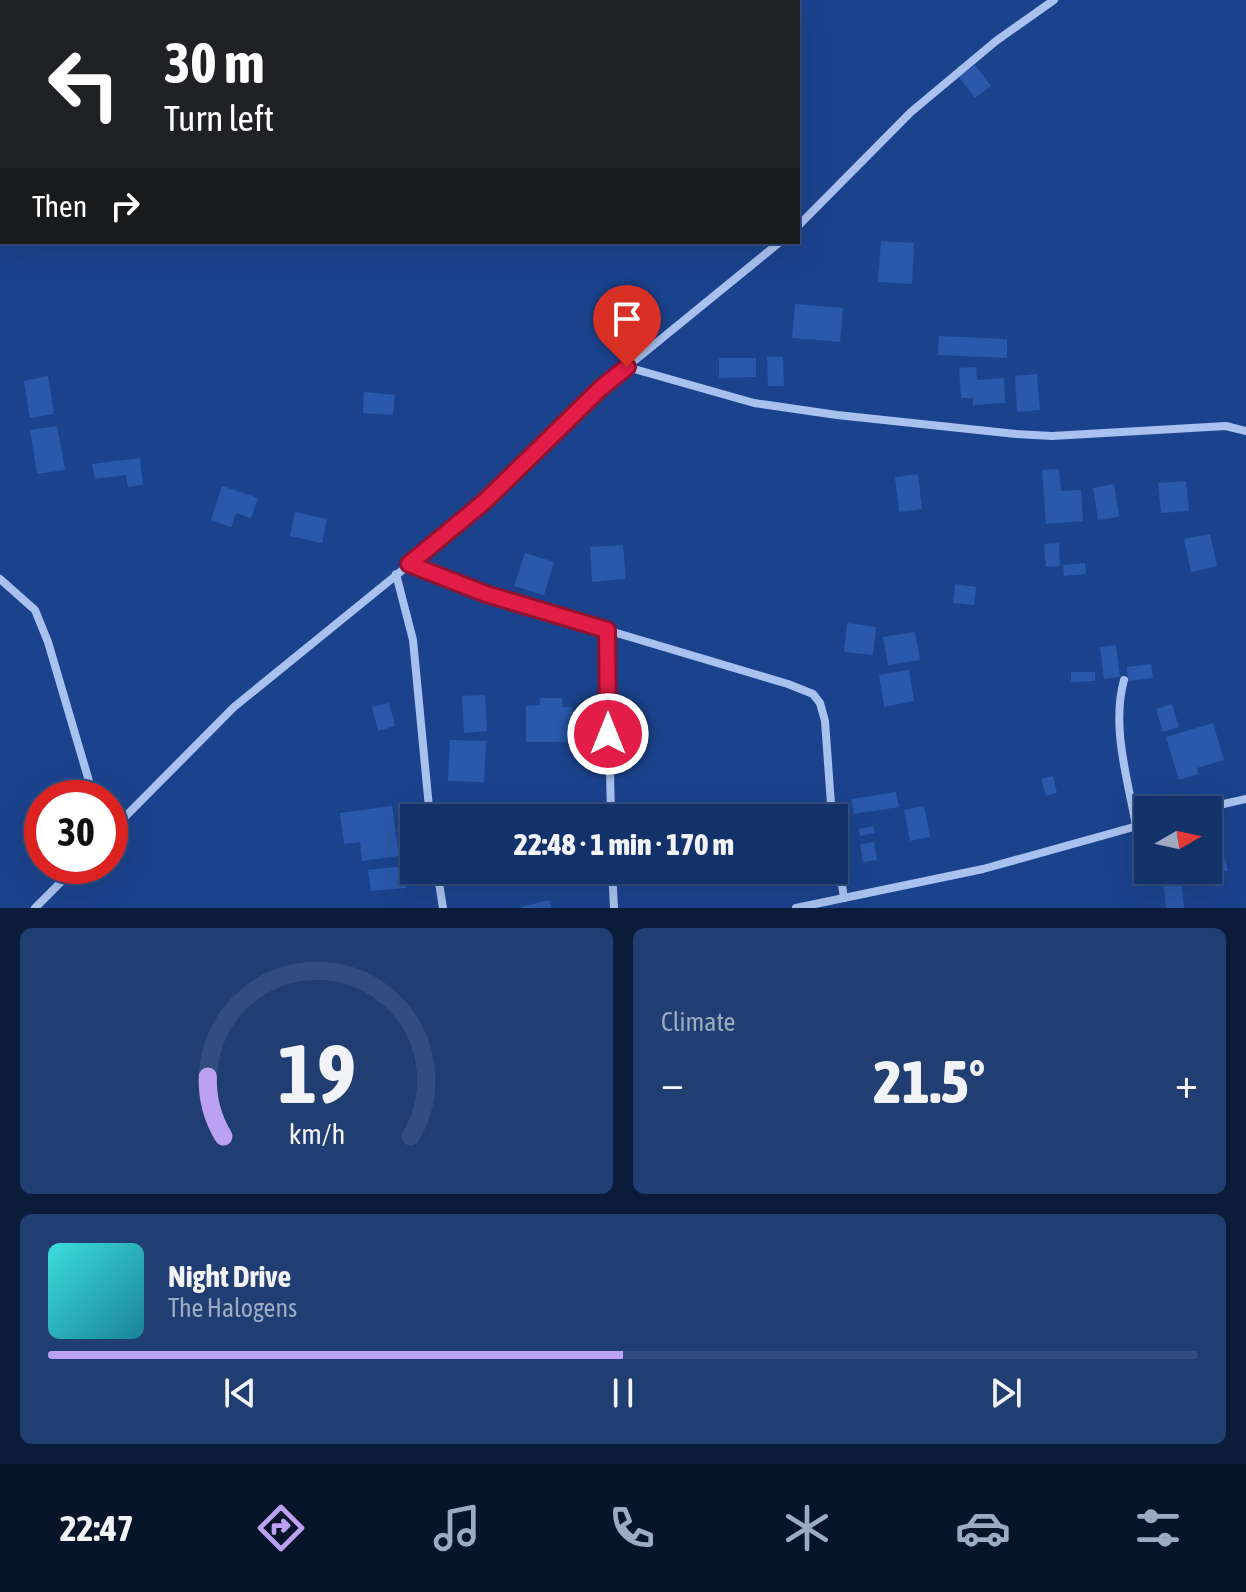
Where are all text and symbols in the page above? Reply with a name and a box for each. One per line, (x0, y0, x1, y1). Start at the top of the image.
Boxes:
text: 30 m (164, 31, 265, 95)
icon: left (32, 32, 136, 136)
text: Turn left (164, 97, 274, 139)
icon: right (103, 184, 147, 228)
text: Then (32, 189, 87, 223)
pin (593, 285, 661, 367)
icon: arrive (605, 297, 649, 341)
position arrow (566, 692, 650, 776)
speed limit sign: 30 (24, 780, 128, 884)
north arrow (1134, 796, 1222, 884)
map controls (1134, 796, 1222, 884)
text: 22:48 · 1 min · 170 m (514, 827, 734, 861)
text: Climate (661, 1007, 735, 1037)
text: 19 (277, 1025, 356, 1121)
text: 21.5° (874, 1047, 985, 1116)
text: − (661, 1057, 684, 1107)
text: + (1175, 1057, 1198, 1107)
text: km/h (288, 1117, 345, 1150)
text: Night Drive (168, 1259, 291, 1293)
text: The Halogens (168, 1293, 297, 1323)
icon: previous (218, 1371, 262, 1415)
icon: pause (601, 1371, 645, 1415)
icon: next (984, 1371, 1028, 1415)
icon: directions (253, 1500, 309, 1556)
icon: music (429, 1500, 485, 1556)
icon: phone (604, 1500, 660, 1556)
icon: climate (779, 1500, 835, 1556)
icon: car (955, 1500, 1011, 1556)
icon: filters (1130, 1500, 1186, 1556)
text: 22:47 (60, 1507, 134, 1549)

